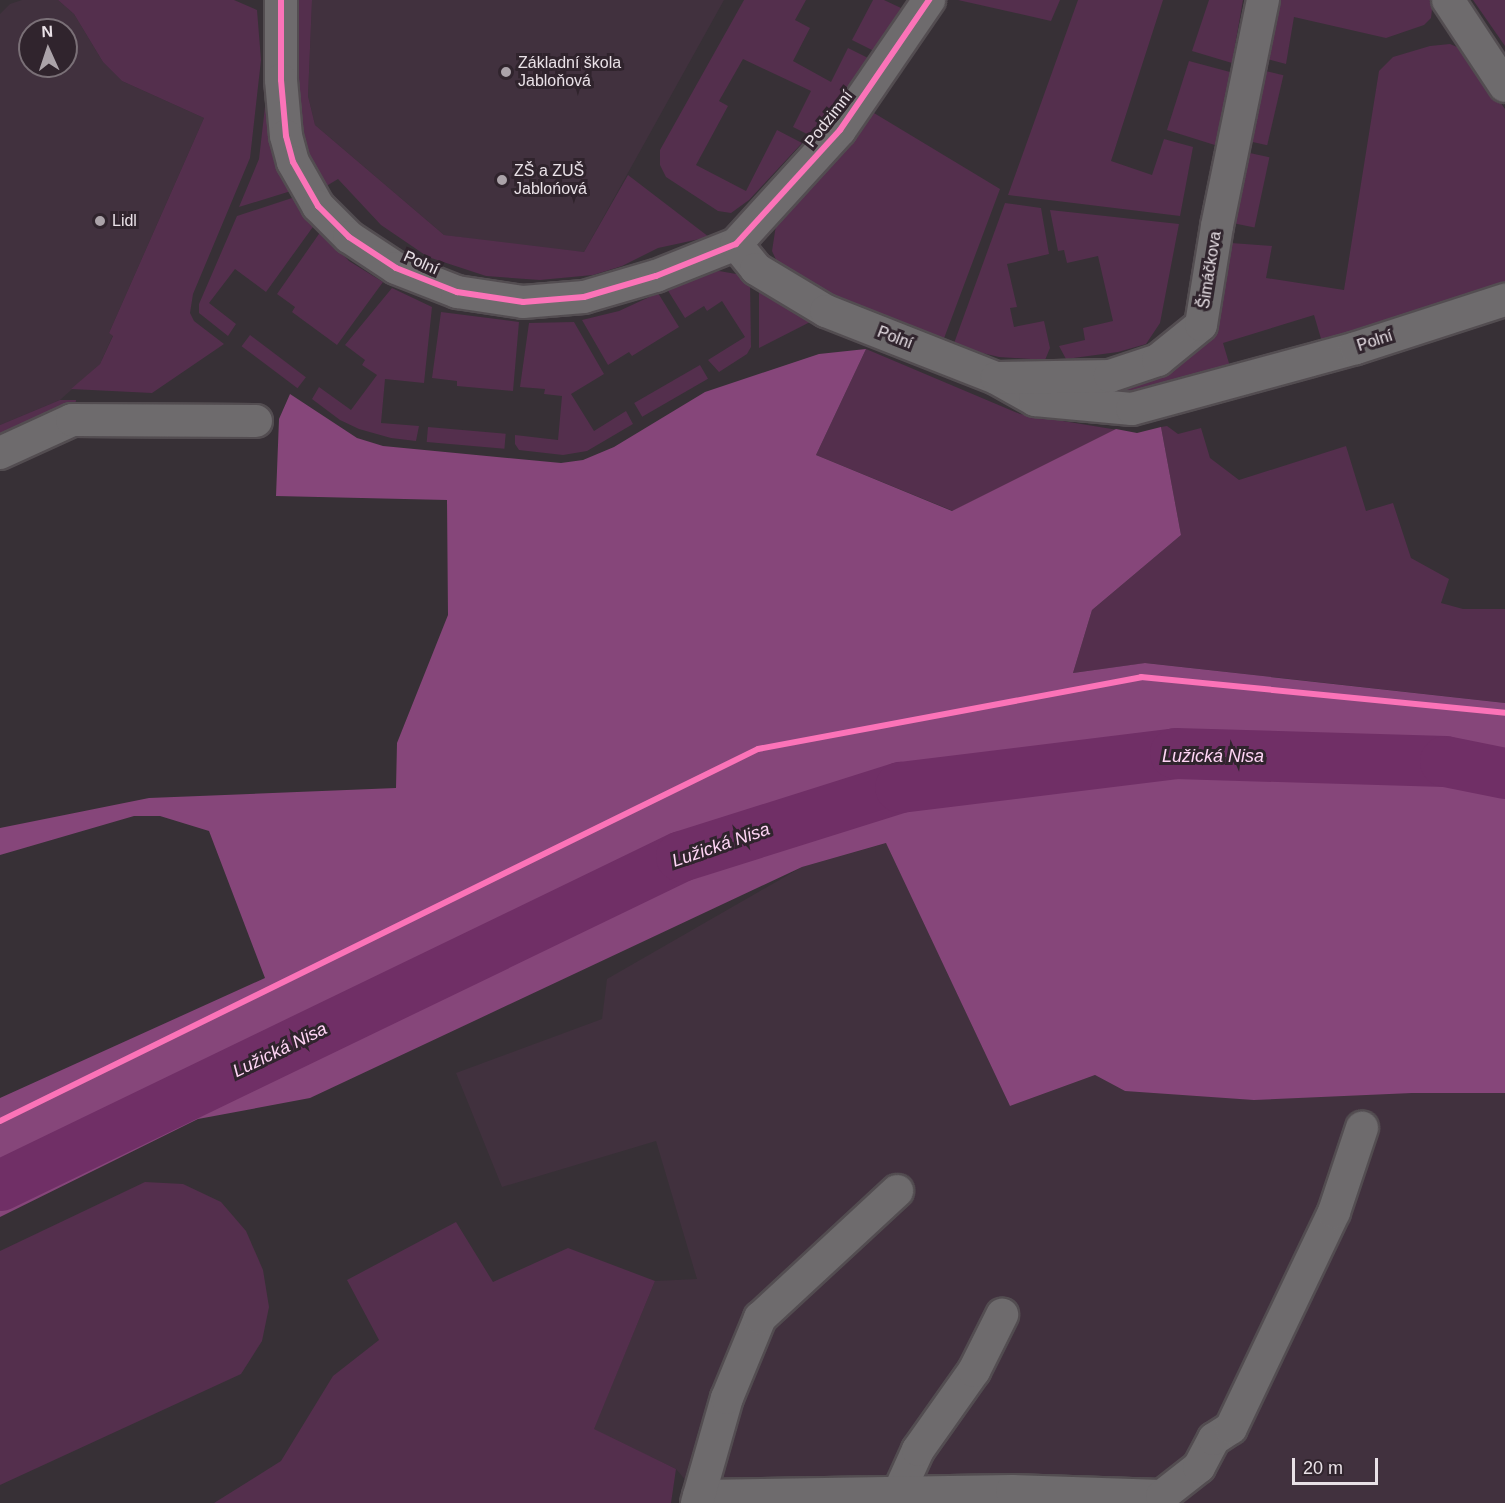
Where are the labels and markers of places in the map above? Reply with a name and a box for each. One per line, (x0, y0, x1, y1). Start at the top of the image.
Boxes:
place label: Základní škola Jabloňová (518, 53, 621, 91)
marker: Základní škola Jabloňová (499, 65, 513, 79)
place label: ZŠ a ZUŠ Jablońová (514, 161, 587, 199)
marker: ZŠ a ZUŠ Jablońová (495, 173, 509, 187)
place label: Lidl (112, 211, 137, 231)
marker: Lidl (93, 214, 107, 228)

